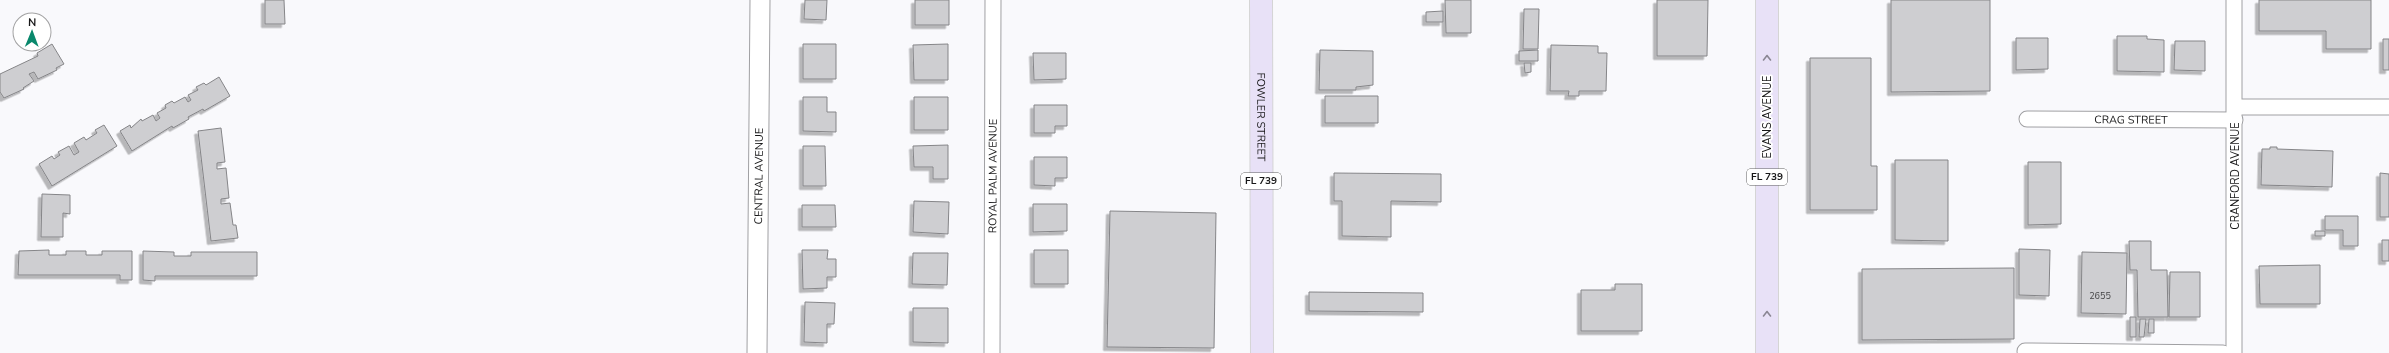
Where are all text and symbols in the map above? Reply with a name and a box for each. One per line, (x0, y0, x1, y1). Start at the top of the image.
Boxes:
north arrow (12, 12, 52, 52)
text: N (28, 15, 36, 30)
one-way arrow (1763, 55, 1771, 61)
street label: FOWLER STREET (1254, 73, 1269, 162)
street label: EVANS AVENUE (1760, 75, 1775, 159)
street label: CRAG STREET (2094, 112, 2168, 127)
street label: ROYAL PALM AVENUE (985, 119, 1000, 233)
street label: CRANFORD AVENUE (2228, 122, 2243, 230)
street label: CENTRAL AVENUE (751, 128, 766, 224)
road number: FL 739 (1747, 169, 1787, 185)
road number: FL 739 (1241, 173, 1281, 189)
house number: 2655 (2089, 290, 2111, 302)
one-way arrow (1763, 311, 1771, 317)

